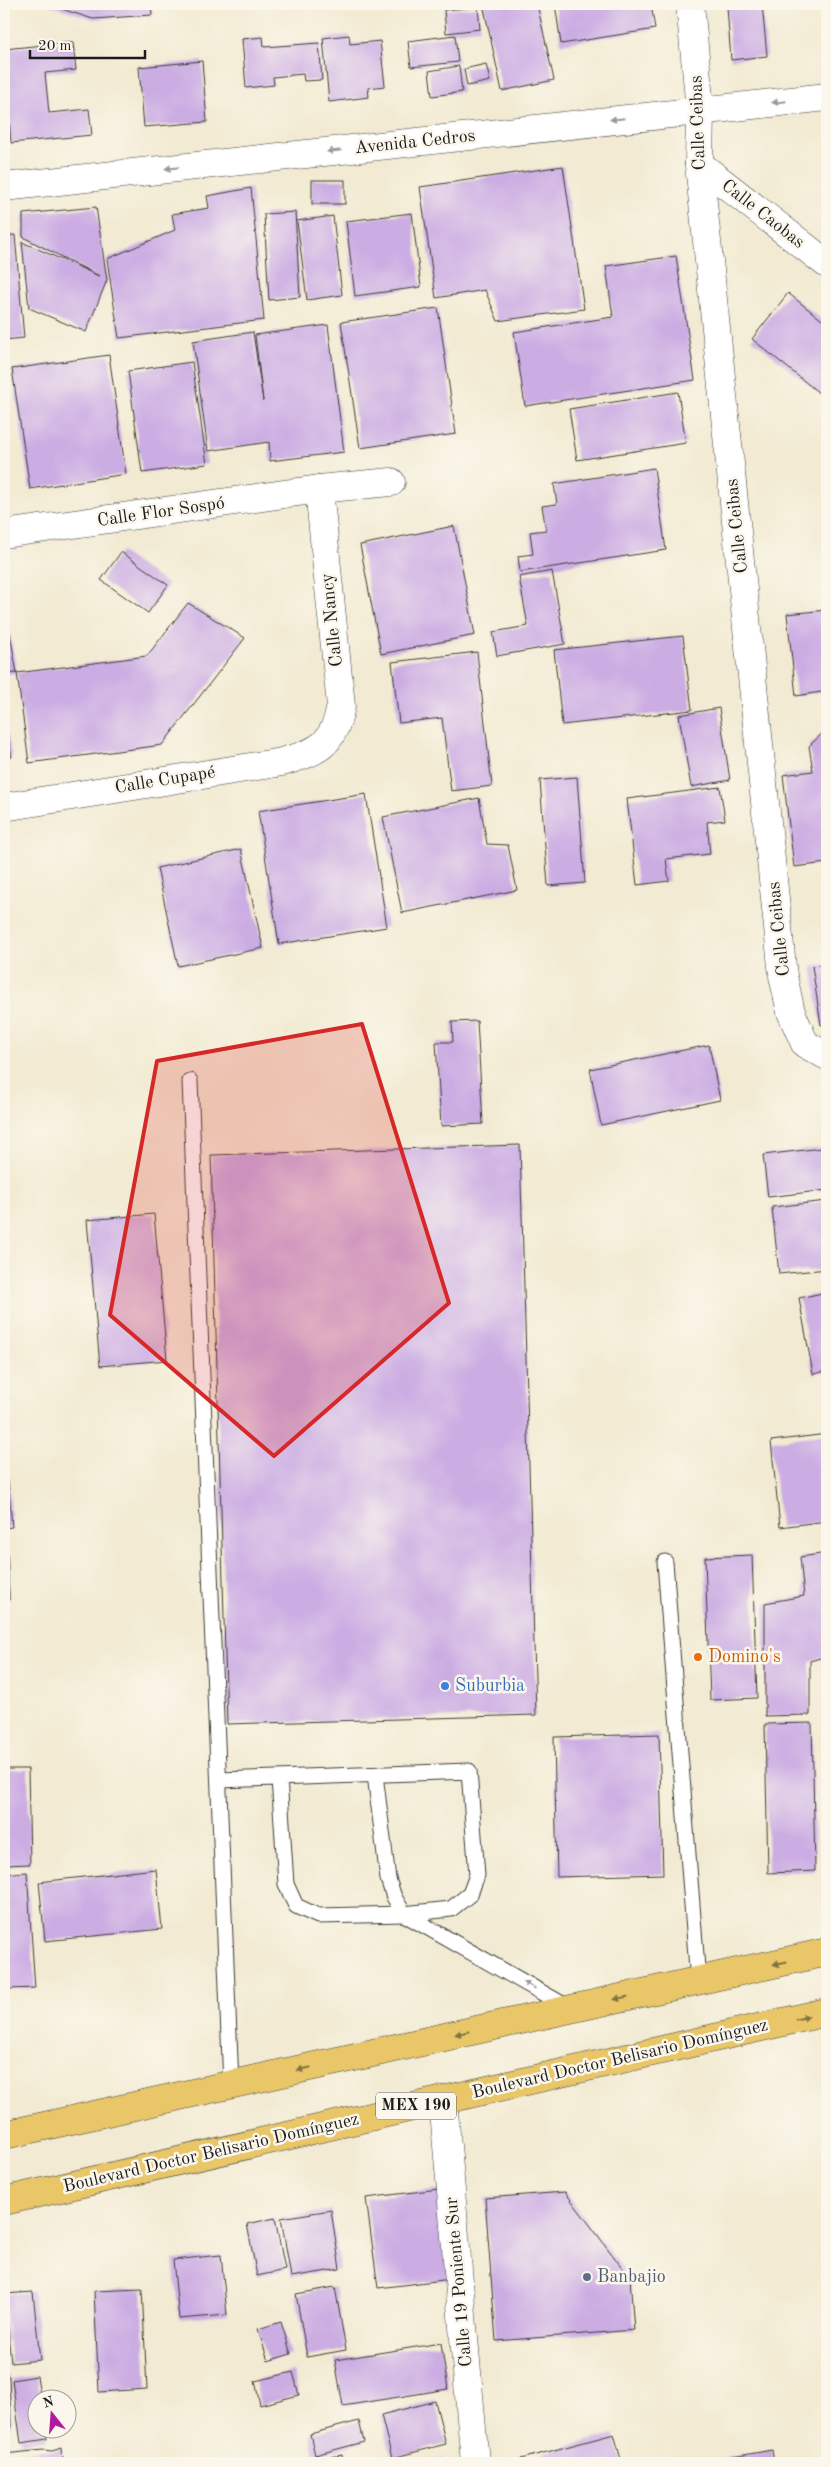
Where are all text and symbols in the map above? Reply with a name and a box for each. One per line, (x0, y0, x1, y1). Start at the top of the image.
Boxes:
scale bar (30, 28, 145, 60)
text: 20 m (38, 39, 72, 54)
street label: Calle Ceibas (687, 75, 709, 171)
one-way arrow (770, 98, 786, 106)
one-way arrow (609, 116, 625, 124)
street label: Avenida Cedros (354, 127, 476, 157)
one-way arrow (326, 147, 342, 155)
one-way arrow (164, 164, 180, 172)
street label: Calle Caobas (718, 176, 808, 252)
street label: Calle Ceibas (723, 478, 751, 574)
street label: Calle Flor Sospó (96, 494, 226, 530)
street label: Calle Nancy (318, 572, 346, 668)
street label: Calle Cupapé (113, 763, 217, 797)
street label: Calle Ceibas (765, 881, 793, 977)
place label: Domino's (708, 1648, 781, 1666)
marker: Domino's (692, 1651, 704, 1663)
place label: Suburbia (455, 1677, 525, 1695)
marker: Suburbia (439, 1680, 451, 1692)
one-way arrow (772, 1959, 787, 1967)
one-way arrow (522, 1980, 535, 1989)
one-way arrow (613, 1994, 629, 2002)
one-way arrow (794, 2013, 810, 2021)
street label: Boulevard Doctor Belisario Domínguez (470, 2016, 770, 2102)
one-way arrow (455, 2029, 470, 2037)
one-way arrow (295, 2065, 311, 2073)
road number: MEX 190 (376, 2092, 456, 2120)
street label: Boulevard Doctor Belisario Domínguez (61, 2110, 361, 2196)
street label: Calle 19 Poniente Sur (443, 2196, 475, 2368)
place label: Banbajio (597, 2268, 666, 2286)
marker: Banbajio (581, 2271, 593, 2283)
north arrow (28, 2390, 78, 2440)
text: N (41, 2394, 56, 2411)

